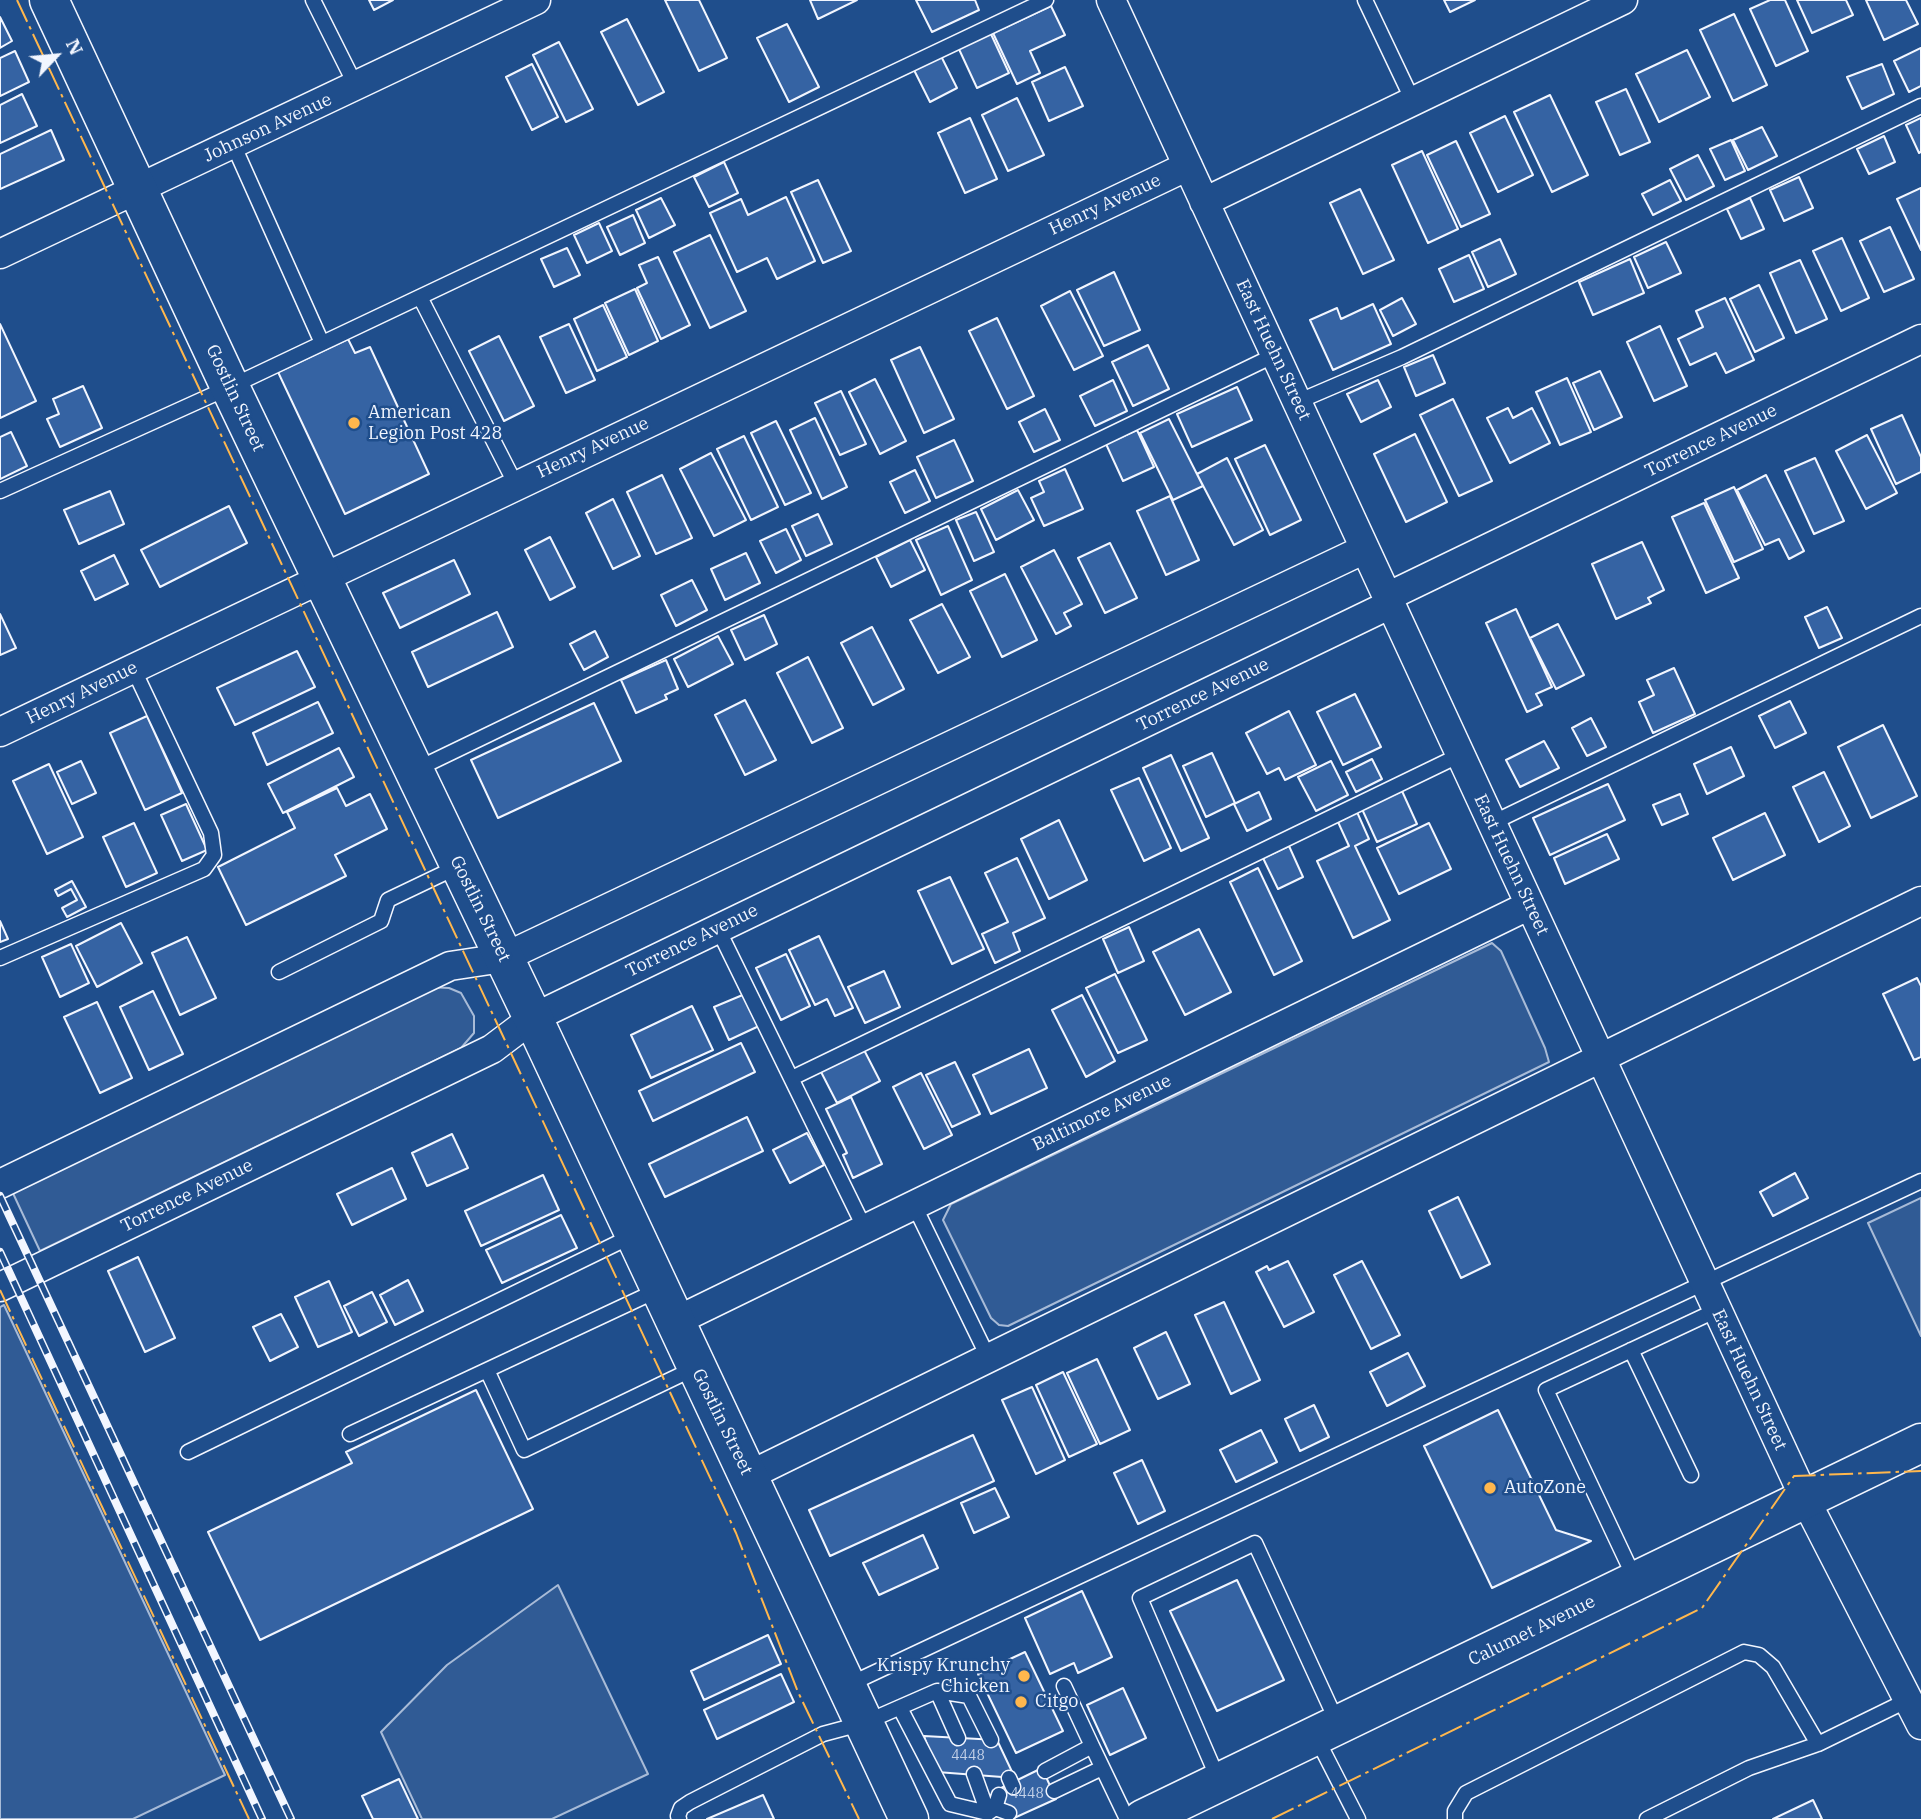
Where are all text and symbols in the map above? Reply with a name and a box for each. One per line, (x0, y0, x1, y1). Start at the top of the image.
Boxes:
north arrow (21, 21, 91, 91)
text: N (61, 35, 89, 59)
street label: Johnson Avenue (201, 89, 335, 167)
street label: Henry Avenue (1046, 170, 1164, 240)
street label: East Huehn Street (1231, 276, 1315, 424)
street label: Gostlin Street (201, 341, 269, 455)
street label: Torrence Avenue (1641, 400, 1781, 482)
place label: American Legion Post 428 (368, 402, 502, 444)
street label: Henry Avenue (534, 413, 652, 483)
marker: American Legion Post 428 (346, 415, 362, 431)
street label: Torrence Avenue (1133, 654, 1273, 736)
street label: Henry Avenue (23, 657, 141, 729)
street label: East Huehn Street (1469, 791, 1553, 939)
street label: Gostlin Street (445, 852, 515, 966)
street label: Torrence Avenue (622, 900, 762, 982)
street label: Baltimore Avenue (1029, 1070, 1175, 1156)
street label: Torrence Avenue (117, 1155, 257, 1237)
street label: East Huehn Street (1707, 1306, 1791, 1454)
street label: Gostlin Street (687, 1365, 757, 1479)
place label: AutoZone (1504, 1477, 1586, 1499)
marker: AutoZone (1482, 1480, 1498, 1496)
street label: Calumet Avenue (1465, 1591, 1599, 1671)
place label: Krispy Krunchy Chicken (877, 1655, 1010, 1698)
marker: Krispy Krunchy Chicken (1016, 1668, 1032, 1684)
place label: Citgo (1035, 1691, 1078, 1713)
marker: Citgo (1013, 1694, 1029, 1710)
house number: 4448 (951, 1748, 985, 1764)
house number: 4448 (1010, 1786, 1044, 1802)

